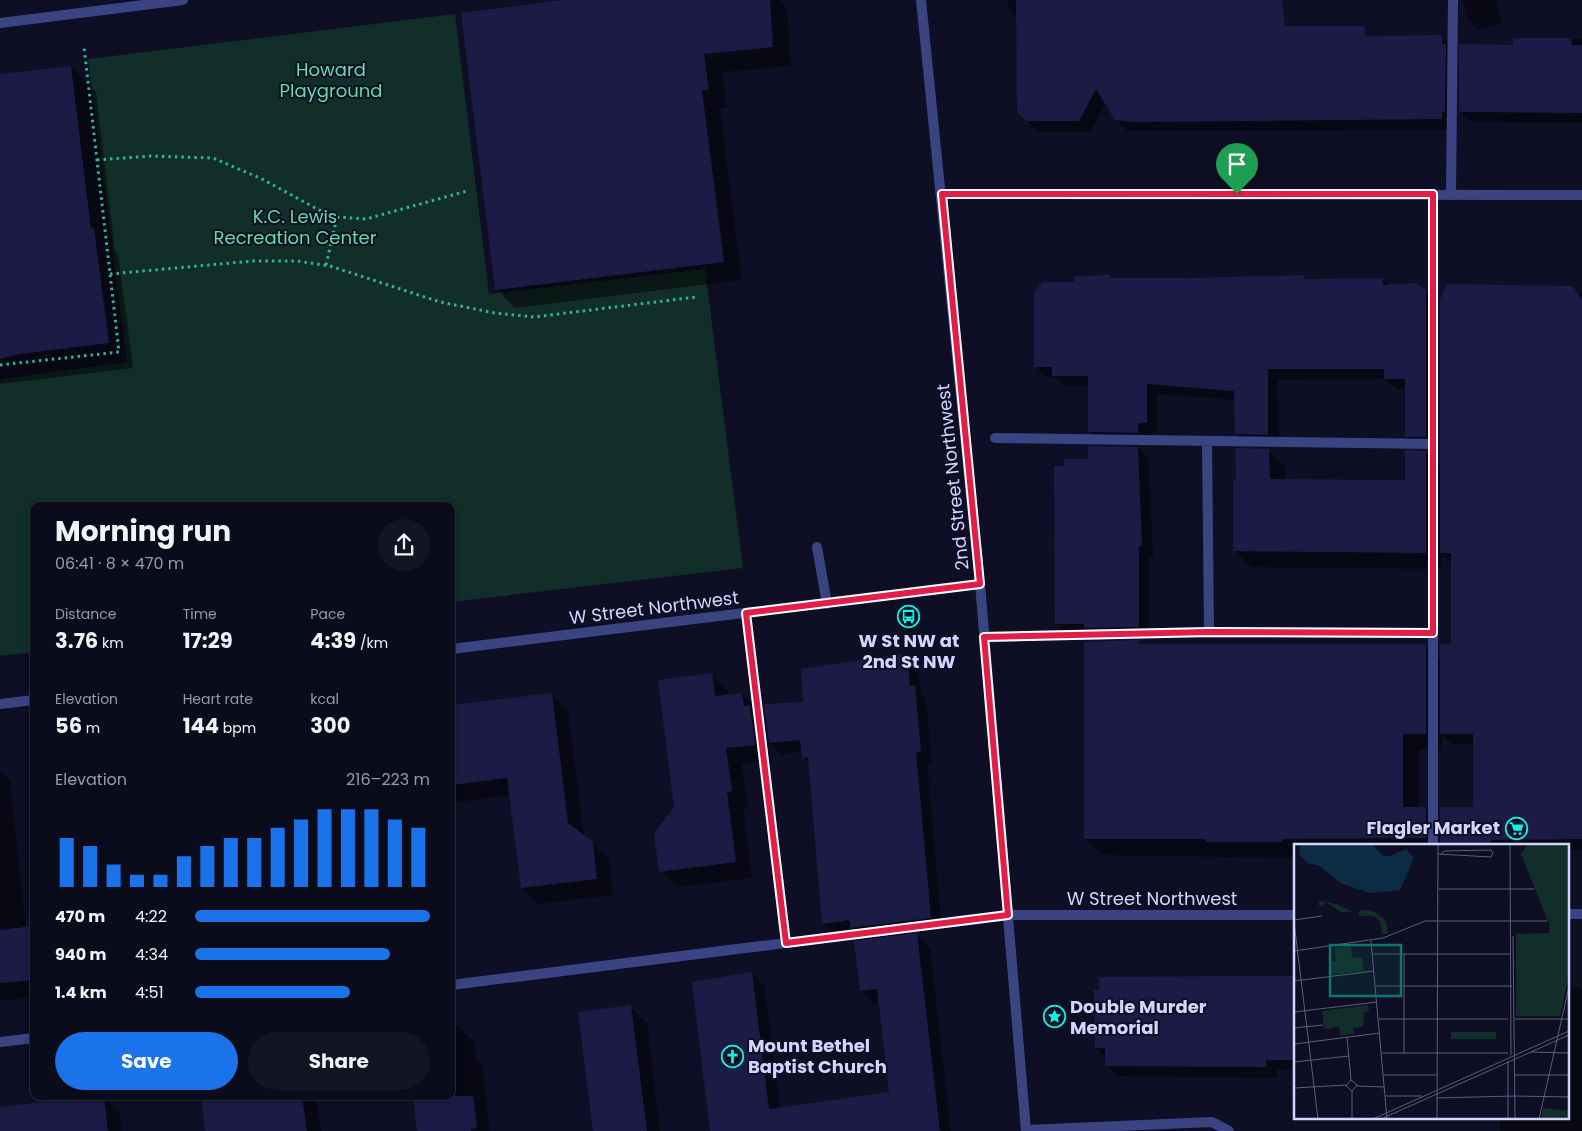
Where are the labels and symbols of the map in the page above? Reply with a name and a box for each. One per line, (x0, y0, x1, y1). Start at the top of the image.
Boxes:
park label: Howard Playground (280, 57, 382, 103)
pin (1216, 143, 1258, 194)
park label: K.C. Lewis Recreation Center (214, 204, 377, 250)
street label: 2nd Street Northwest (930, 383, 975, 571)
street label: W Street Northwest (568, 585, 740, 630)
bus stop icon: W St NW at 2nd St NW (897, 604, 921, 628)
place label: W St NW at 2nd St NW (859, 628, 959, 674)
place label: Flagler Market (1367, 815, 1500, 840)
supermarket icon: Flagler Market (1504, 816, 1528, 840)
inset map (1294, 844, 1570, 1118)
street label: W Street Northwest (1067, 886, 1237, 911)
place label: Double Murder Memorial (1070, 994, 1207, 1040)
place icon: Double Murder Memorial (1042, 1005, 1066, 1029)
place label: Mount Bethel Baptist Church (748, 1033, 887, 1079)
church icon: Mount Bethel Baptist Church (720, 1044, 744, 1068)

